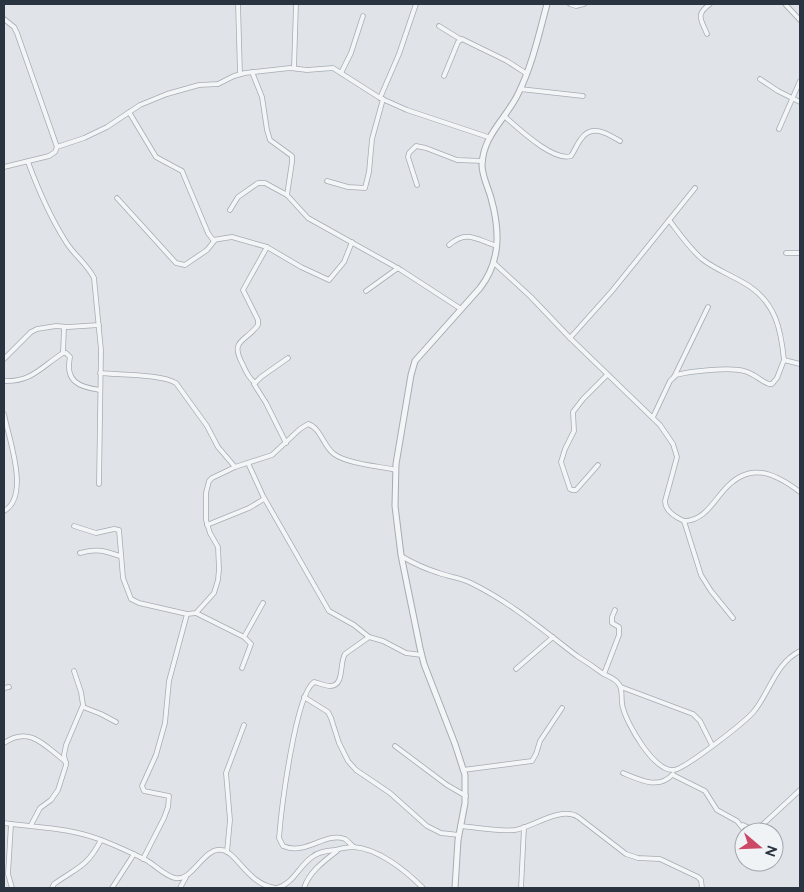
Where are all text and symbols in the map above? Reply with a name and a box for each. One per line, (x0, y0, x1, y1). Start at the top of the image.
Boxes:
north arrow (734, 822, 784, 872)
text: N (762, 844, 781, 859)

